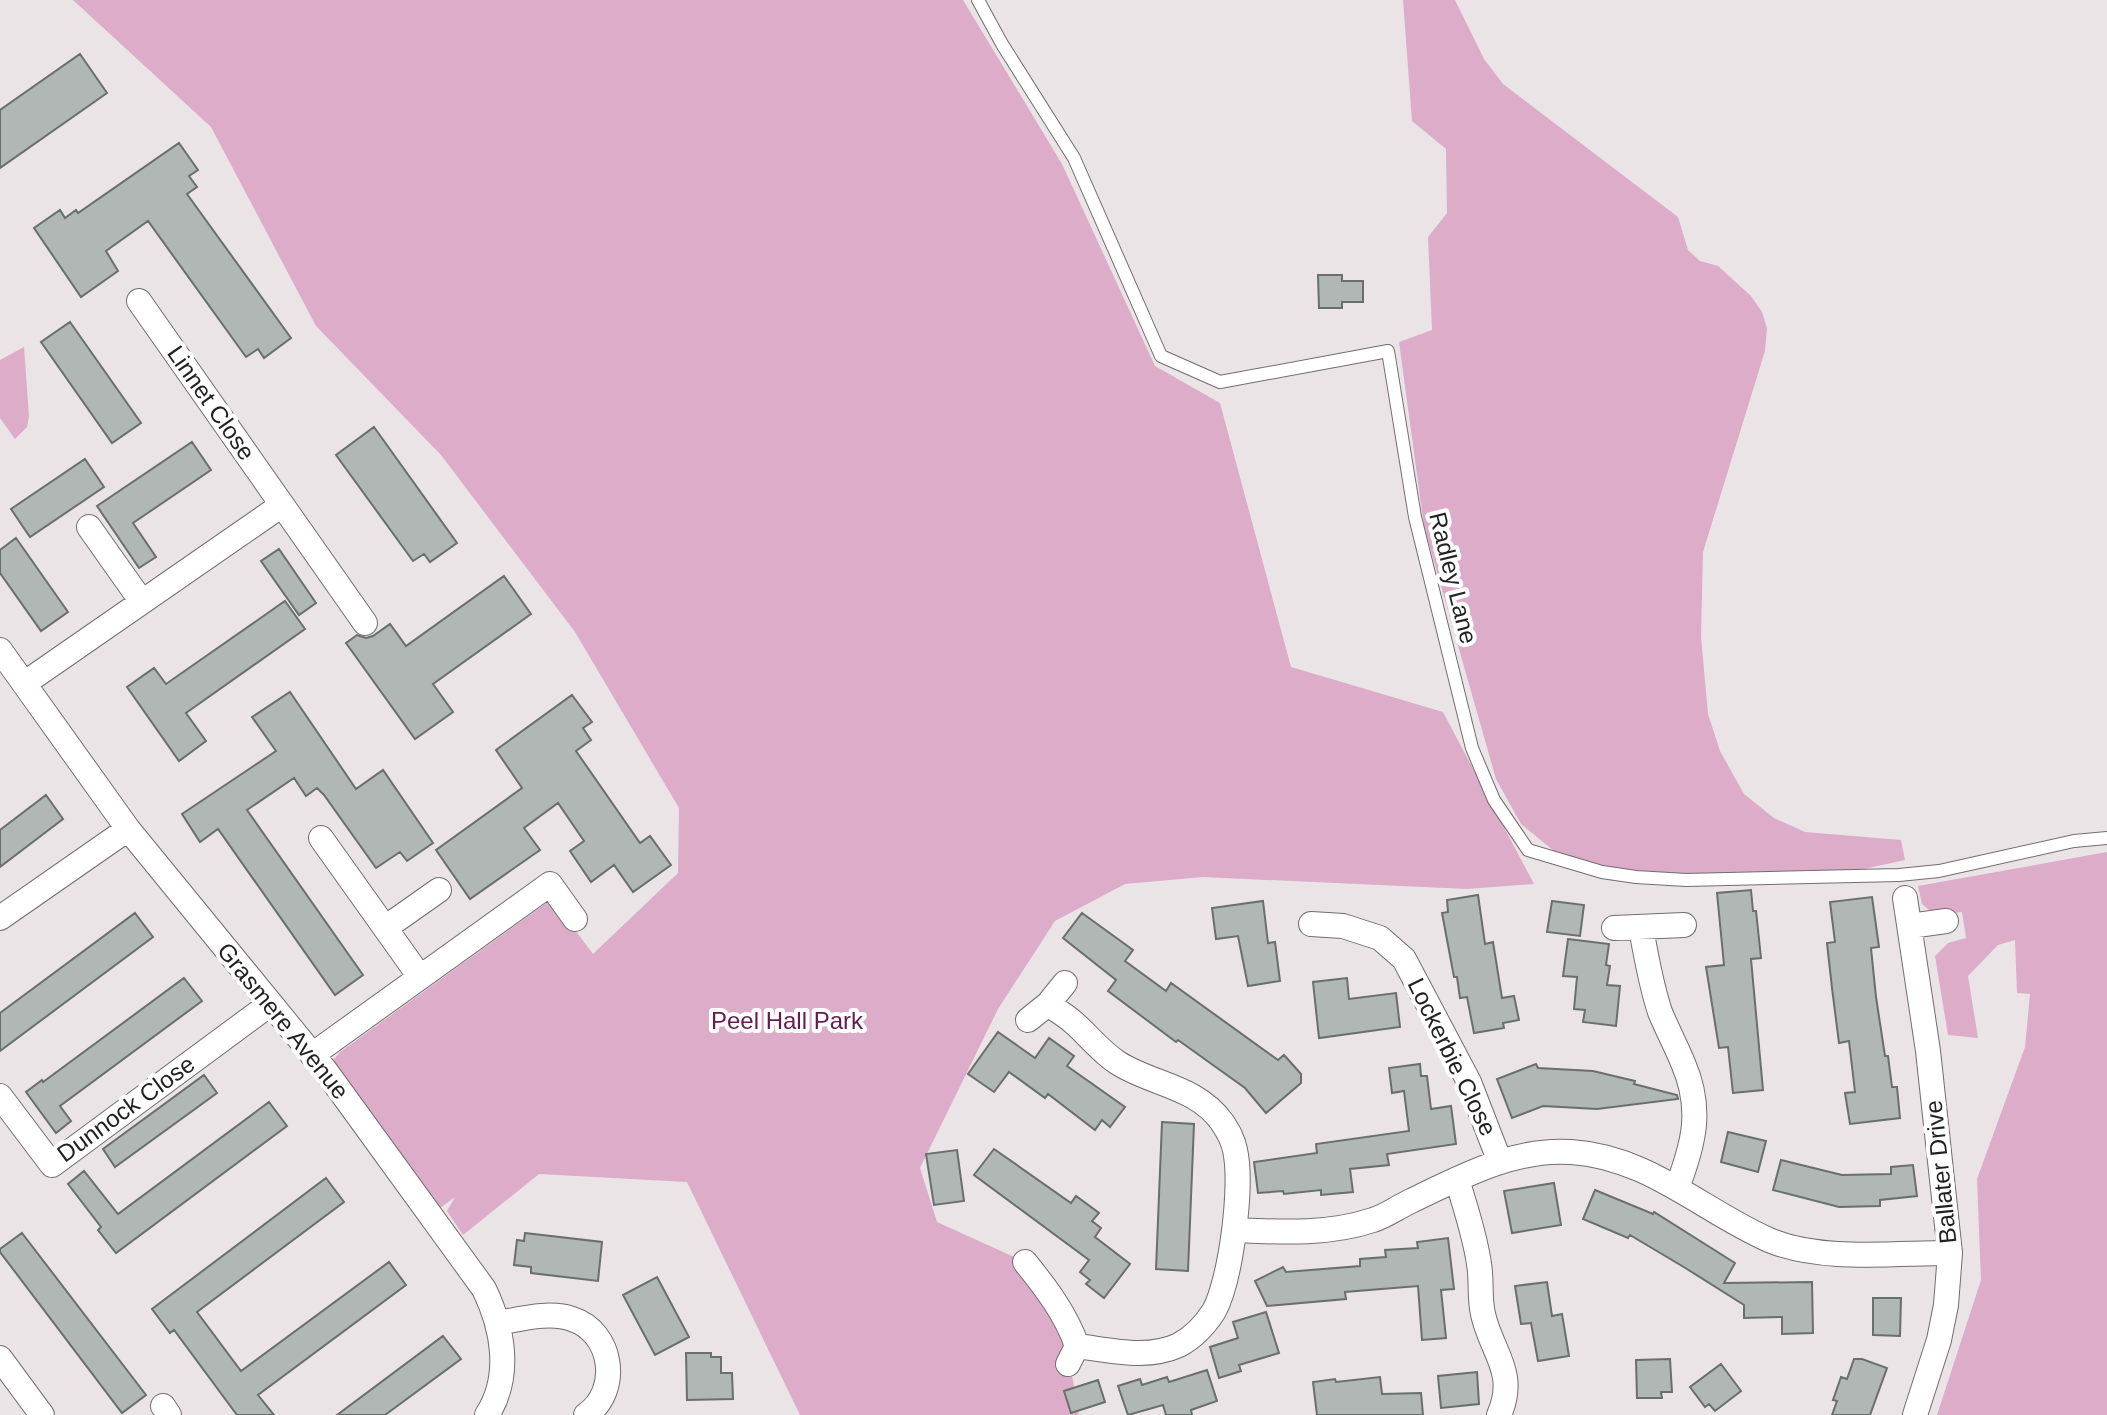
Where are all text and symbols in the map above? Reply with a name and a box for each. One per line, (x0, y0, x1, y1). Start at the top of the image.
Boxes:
street label: Linnet Close (162, 340, 261, 465)
street label: Radley Lane (1424, 509, 1483, 647)
street label: Grasmere Avenue (212, 937, 355, 1104)
street label: Lockerbie Close (1403, 974, 1502, 1140)
park label: Peel Hall Park (711, 1007, 864, 1034)
street label: Dunnock Close (52, 1050, 199, 1167)
street label: Ballater Drive (1920, 1099, 1961, 1245)

